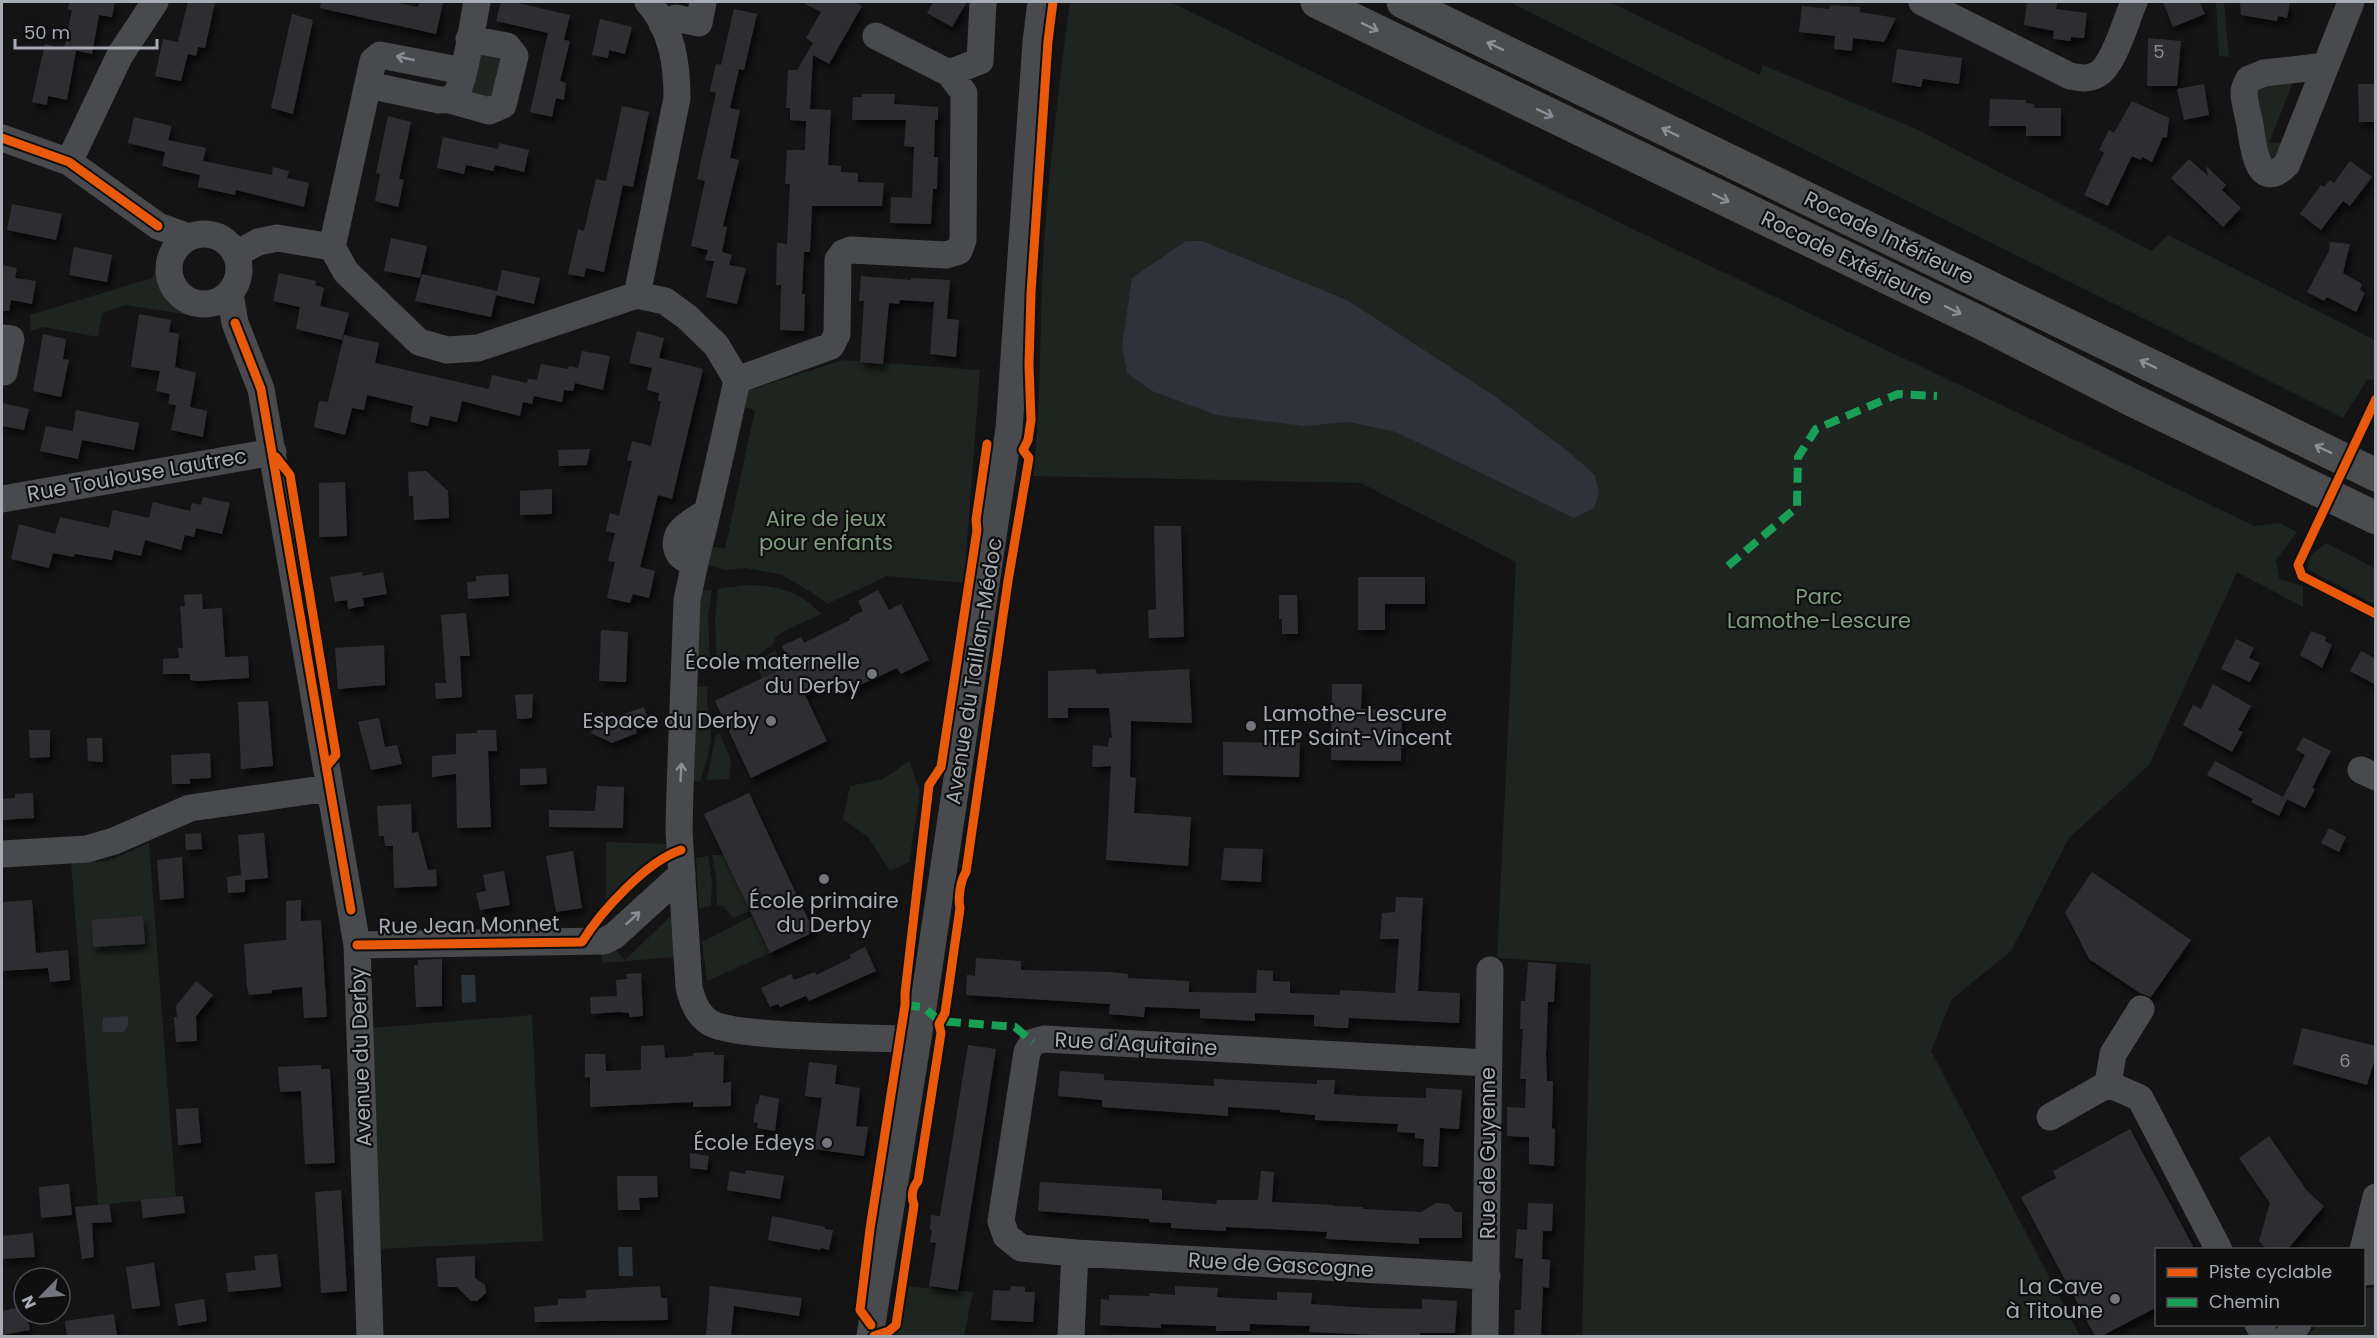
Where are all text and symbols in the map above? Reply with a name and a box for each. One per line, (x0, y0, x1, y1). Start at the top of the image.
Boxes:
scale bar (15, 12, 158, 50)
text: 50 m (24, 20, 70, 45)
one-way arrow (1360, 22, 1378, 34)
house number: 5 (2153, 39, 2165, 64)
one-way arrow (1486, 40, 1504, 52)
one-way arrow (396, 52, 415, 64)
one-way arrow (1535, 108, 1553, 119)
one-way arrow (1661, 125, 1679, 137)
street label: Rocade Intérieure (1799, 184, 1979, 291)
one-way arrow (1711, 192, 1729, 204)
street label: Rocade Extérieure (1756, 203, 1938, 312)
one-way arrow (1944, 304, 1962, 316)
one-way arrow (2139, 357, 2157, 369)
street label: Rue Toulouse Lautrec (25, 441, 249, 508)
one-way arrow (2314, 443, 2332, 455)
park label: Aire de jeux pour enfants (759, 504, 893, 557)
street label: Avenue du Taillan-Médoc (938, 536, 1009, 806)
park label: Parc Lamothe-Lescure (1727, 582, 1911, 635)
place label: École maternelle du Derby (685, 647, 860, 700)
marker: École maternelle du Derby (865, 667, 879, 681)
place label: Lamothe-Lescure ITEP Saint-Vincent (1263, 699, 1452, 752)
place label: Espace du Derby (583, 706, 759, 735)
marker: Espace du Derby (764, 714, 778, 728)
marker: Lamothe-Lescure ITEP Saint-Vincent (1244, 719, 1258, 733)
one-way arrow (675, 763, 686, 783)
marker: École primaire du Derby (817, 872, 831, 886)
place label: École primaire du Derby (749, 886, 899, 939)
street label: Rue Jean Monnet (378, 908, 560, 941)
one-way arrow (625, 912, 640, 926)
street label: Avenue du Derby (343, 967, 378, 1147)
street label: Rue d'Aquitaine (1054, 1025, 1218, 1062)
house number: 6 (2339, 1048, 2351, 1073)
street label: Rue de Guyenne (1473, 1067, 1502, 1239)
place label: École Edeys (693, 1128, 815, 1157)
marker: École Edeys (820, 1136, 834, 1150)
street label: Rue de Gascogne (1187, 1245, 1375, 1284)
legend (2155, 1248, 2365, 1326)
text: Piste cyclable (2209, 1259, 2332, 1284)
north arrow (12, 1266, 72, 1326)
place label: La Cave à Titoune (2006, 1272, 2103, 1325)
text: Chemin (2209, 1289, 2280, 1314)
text: N (16, 1292, 42, 1312)
marker: La Cave à Titoune (2108, 1292, 2122, 1306)

